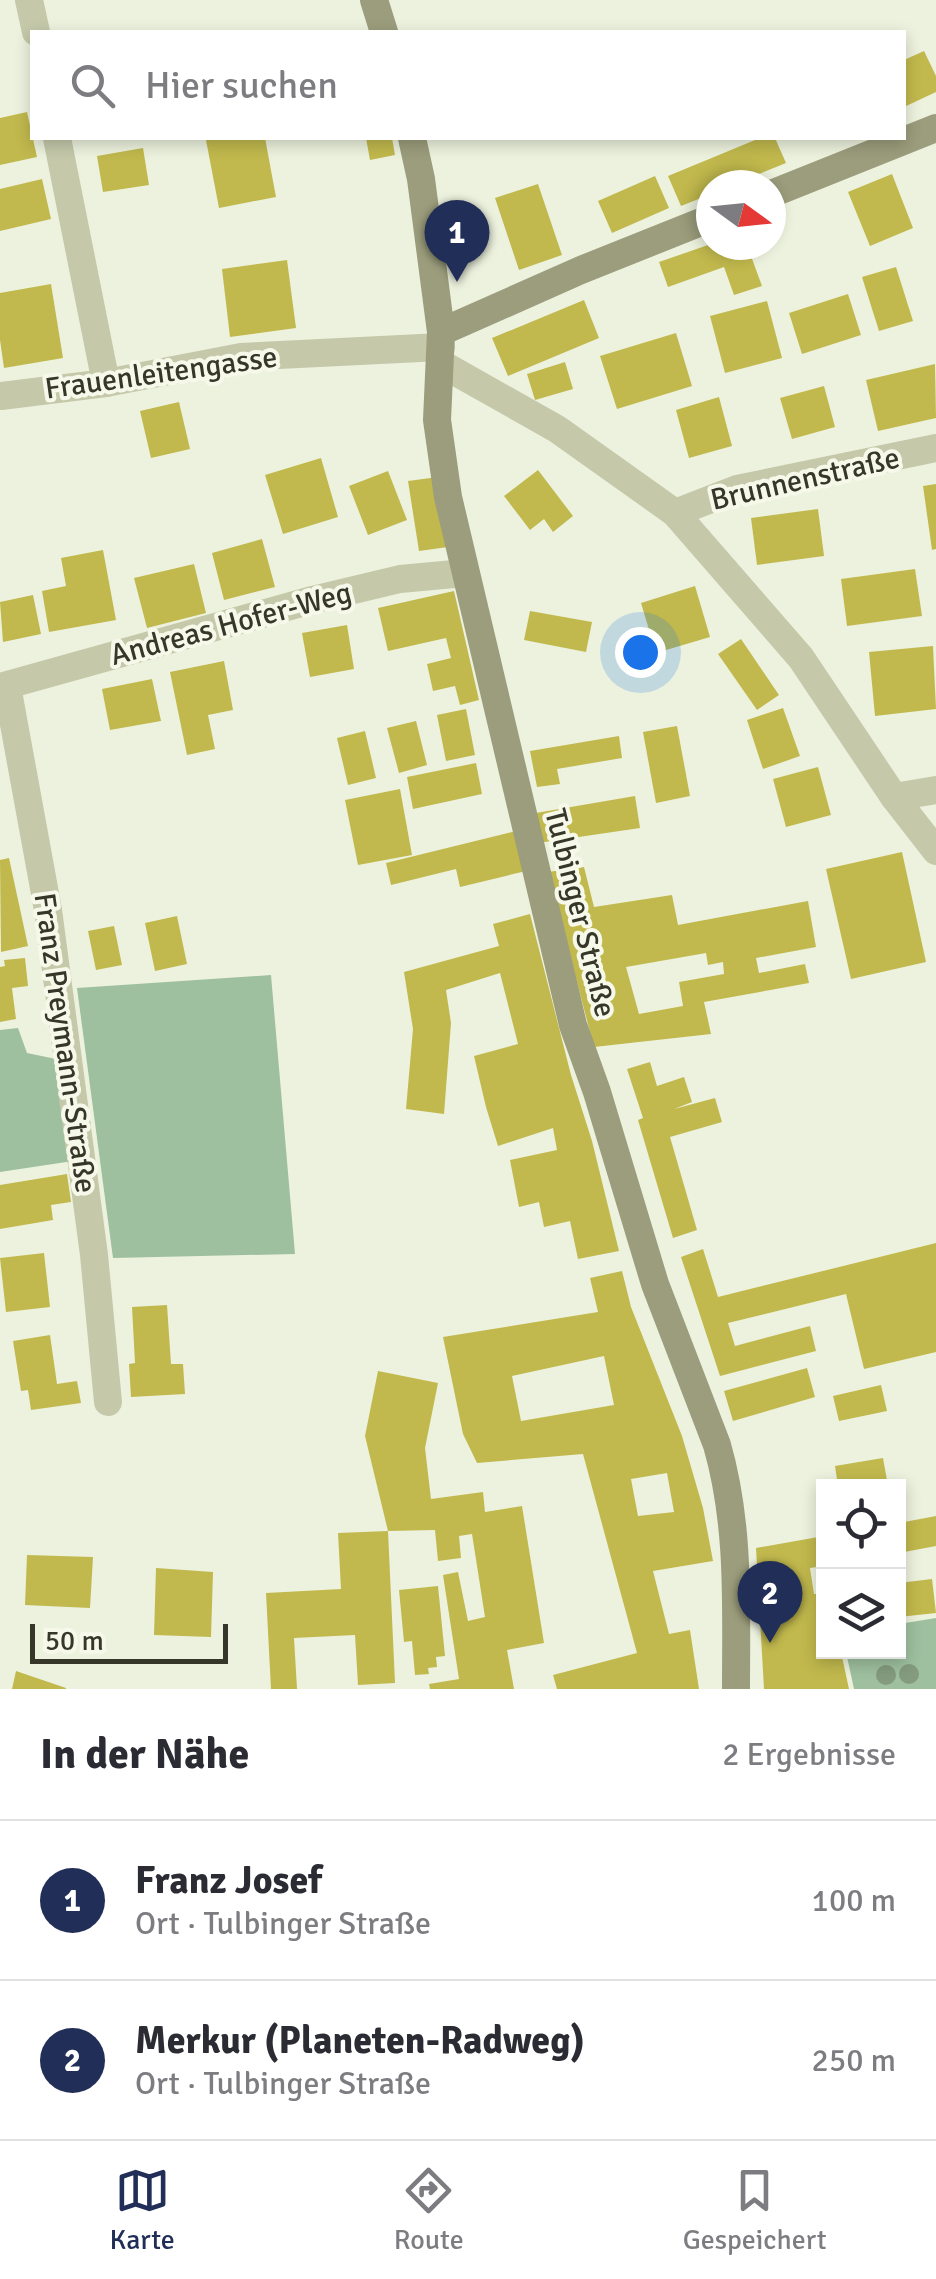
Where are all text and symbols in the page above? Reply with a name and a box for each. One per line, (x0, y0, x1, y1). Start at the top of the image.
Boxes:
search box (30, 30, 906, 140)
icon: search (65, 58, 120, 113)
text: Hier suchen (145, 62, 338, 109)
north arrow (696, 170, 786, 260)
pin: 1 (424, 200, 490, 282)
street label: Frauenleitengasse (42, 338, 280, 408)
street label: Brunnenstraße (707, 439, 903, 519)
street label: Andreas Hofer-Weg (106, 574, 356, 674)
your location (615, 627, 666, 678)
street label: Tulbinger Straße (536, 805, 624, 1021)
street label: Franz Preymann-Straße (26, 891, 104, 1195)
map controls (816, 1479, 906, 1659)
button: locate (816, 1479, 906, 1569)
pin: 2 (738, 1560, 802, 1643)
button: layers (816, 1569, 906, 1659)
scale bar (30, 1619, 228, 1664)
text: 50 m (45, 1624, 104, 1658)
text: In der Nähe (40, 1729, 249, 1780)
text: 2 Ergebnisse (722, 1735, 896, 1774)
text: Franz Josef (135, 1857, 322, 1904)
text: 1 (64, 1881, 81, 1920)
text: 100 m (812, 1881, 896, 1920)
text: Ort · Tulbinger Straße (135, 1904, 431, 1943)
text: Merkur (Planeten-Radweg) (135, 2017, 585, 2064)
text: 2 (64, 2041, 81, 2080)
text: 250 m (812, 2041, 896, 2080)
text: Ort · Tulbinger Straße (135, 2064, 431, 2103)
tab: Karte (109, 2163, 175, 2257)
tab: Route (394, 2163, 464, 2257)
tab: Gespeichert (683, 2163, 827, 2257)

